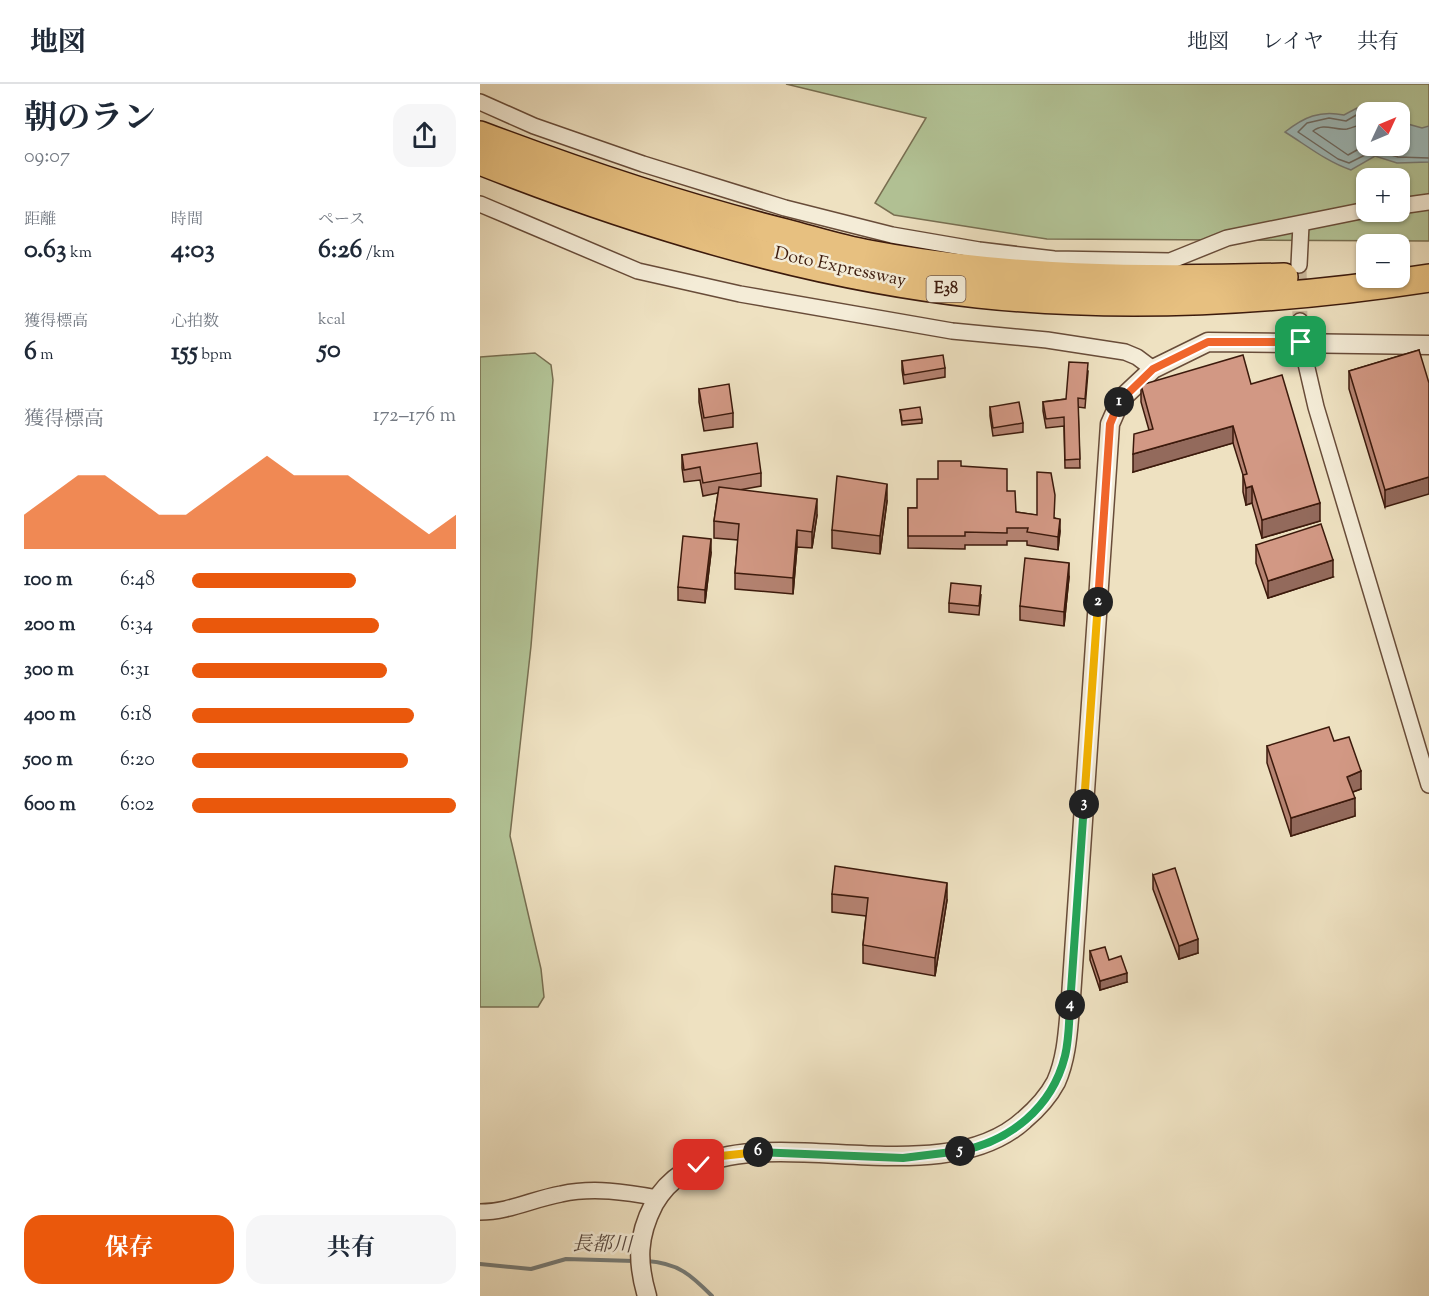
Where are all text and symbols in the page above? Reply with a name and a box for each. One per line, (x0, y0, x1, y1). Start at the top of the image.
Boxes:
text: 地図 (30, 24, 86, 64)
text: 地図 (1187, 28, 1229, 58)
text: レイヤ (1262, 28, 1324, 58)
text: 共有 (1357, 28, 1399, 58)
text: 朝のラン (24, 96, 156, 144)
north arrow (1356, 102, 1410, 156)
map controls (1356, 102, 1410, 288)
button: share (393, 104, 456, 167)
text: 09:07 (24, 143, 70, 172)
button: + (1356, 168, 1410, 222)
text: 距離 (24, 209, 56, 232)
text: 時間 (171, 209, 203, 232)
text: ペース (318, 209, 365, 232)
text: 0.63 (24, 232, 67, 269)
text: 4:03 (171, 232, 215, 269)
text: 6:26 (318, 232, 363, 269)
button: − (1356, 234, 1410, 288)
street label: Doto Expressway (772, 241, 908, 295)
text: km (67, 242, 92, 265)
text: /km (363, 242, 395, 265)
road number: E38 (926, 276, 966, 302)
text: kcal (318, 309, 346, 332)
text: 獲得標高 (24, 311, 88, 334)
text: 心拍数 (171, 311, 219, 334)
pin (1275, 316, 1326, 367)
icon: arrive (1284, 325, 1317, 358)
text: 50 (318, 332, 341, 369)
text: 6 (24, 334, 37, 371)
text: 155 (171, 334, 198, 371)
text: m (37, 344, 54, 367)
text: bpm (198, 344, 232, 367)
pin: 1 (1104, 387, 1134, 417)
text: 1 (1116, 390, 1122, 413)
text: 172–176 m (373, 402, 456, 431)
text: 獲得標高 (24, 406, 104, 435)
text: 100 m (24, 566, 73, 595)
text: 6:48 (120, 566, 155, 595)
pin: 2 (1083, 587, 1113, 617)
text: 2 (1094, 590, 1102, 613)
text: 200 m (24, 611, 75, 640)
text: 6:34 (120, 611, 153, 640)
text: 300 m (24, 656, 74, 685)
text: 6:31 (120, 656, 150, 685)
text: 400 m (24, 701, 76, 730)
text: 6:18 (120, 701, 152, 730)
text: 500 m (24, 746, 73, 775)
text: 6:20 (120, 746, 155, 775)
pin: 3 (1069, 789, 1099, 819)
text: 600 m (24, 791, 76, 820)
text: 6:02 (120, 791, 154, 820)
text: 3 (1081, 792, 1087, 815)
pin: 4 (1055, 990, 1085, 1020)
text: 4 (1066, 993, 1074, 1016)
pin: 5 (945, 1136, 975, 1166)
pin: 6 (743, 1137, 773, 1167)
pin (673, 1139, 724, 1190)
text: 5 (957, 1139, 963, 1162)
text: 6 (754, 1140, 762, 1163)
icon: check (682, 1148, 715, 1181)
button: 保存 (24, 1215, 234, 1284)
button: 共有 (246, 1215, 456, 1284)
water label: 長都川 (572, 1231, 634, 1261)

